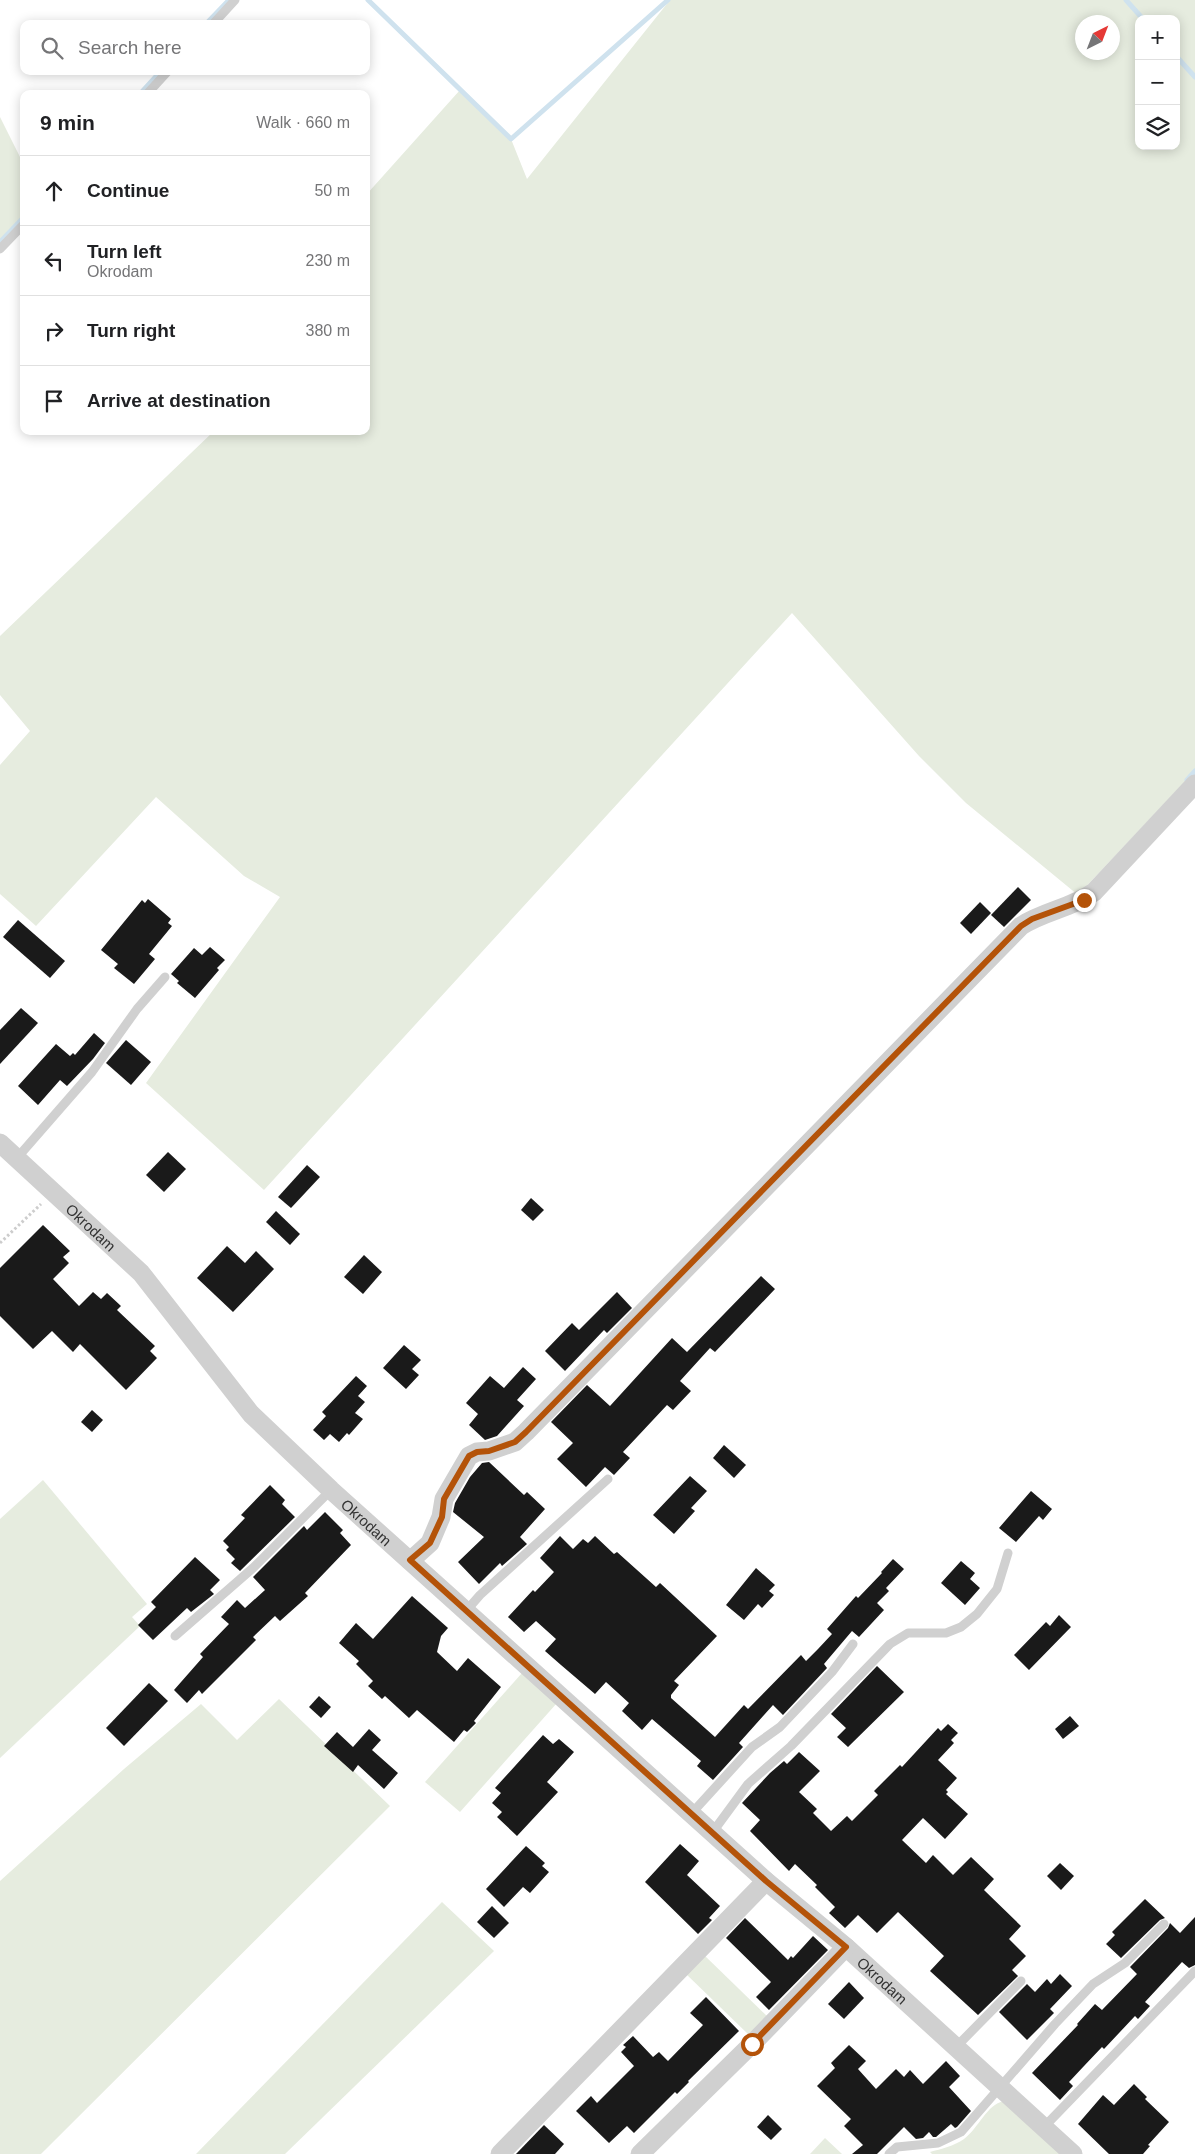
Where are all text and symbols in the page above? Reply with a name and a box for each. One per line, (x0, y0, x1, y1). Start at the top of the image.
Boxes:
north arrow (1075, 15, 1120, 60)
map controls (1135, 15, 1180, 150)
button: + (1135, 15, 1180, 60)
search box (20, 20, 370, 75)
icon: search (38, 34, 66, 62)
text: Search here (78, 37, 182, 58)
button: − (1135, 60, 1180, 105)
button: layers (1135, 105, 1180, 150)
text: 9 min (40, 111, 95, 134)
text: Walk · 660 m (256, 114, 350, 131)
icon: ahead (40, 177, 68, 205)
text: Continue (87, 180, 169, 201)
text: 50 m (314, 182, 350, 199)
text: Turn left (87, 241, 162, 262)
icon: left (40, 247, 68, 275)
text: 230 m (306, 252, 350, 269)
text: Okrodam (87, 263, 153, 280)
icon: right (40, 317, 68, 345)
text: Turn right (87, 320, 175, 341)
text: 380 m (306, 322, 350, 339)
icon: arrive (40, 387, 68, 415)
text: Arrive at destination (87, 390, 271, 411)
route end (1073, 889, 1096, 912)
street label: Okrodam (63, 1200, 120, 1254)
street label: Okrodam (338, 1495, 395, 1549)
street label: Okrodam (854, 1953, 911, 2007)
route start (741, 2033, 764, 2056)

